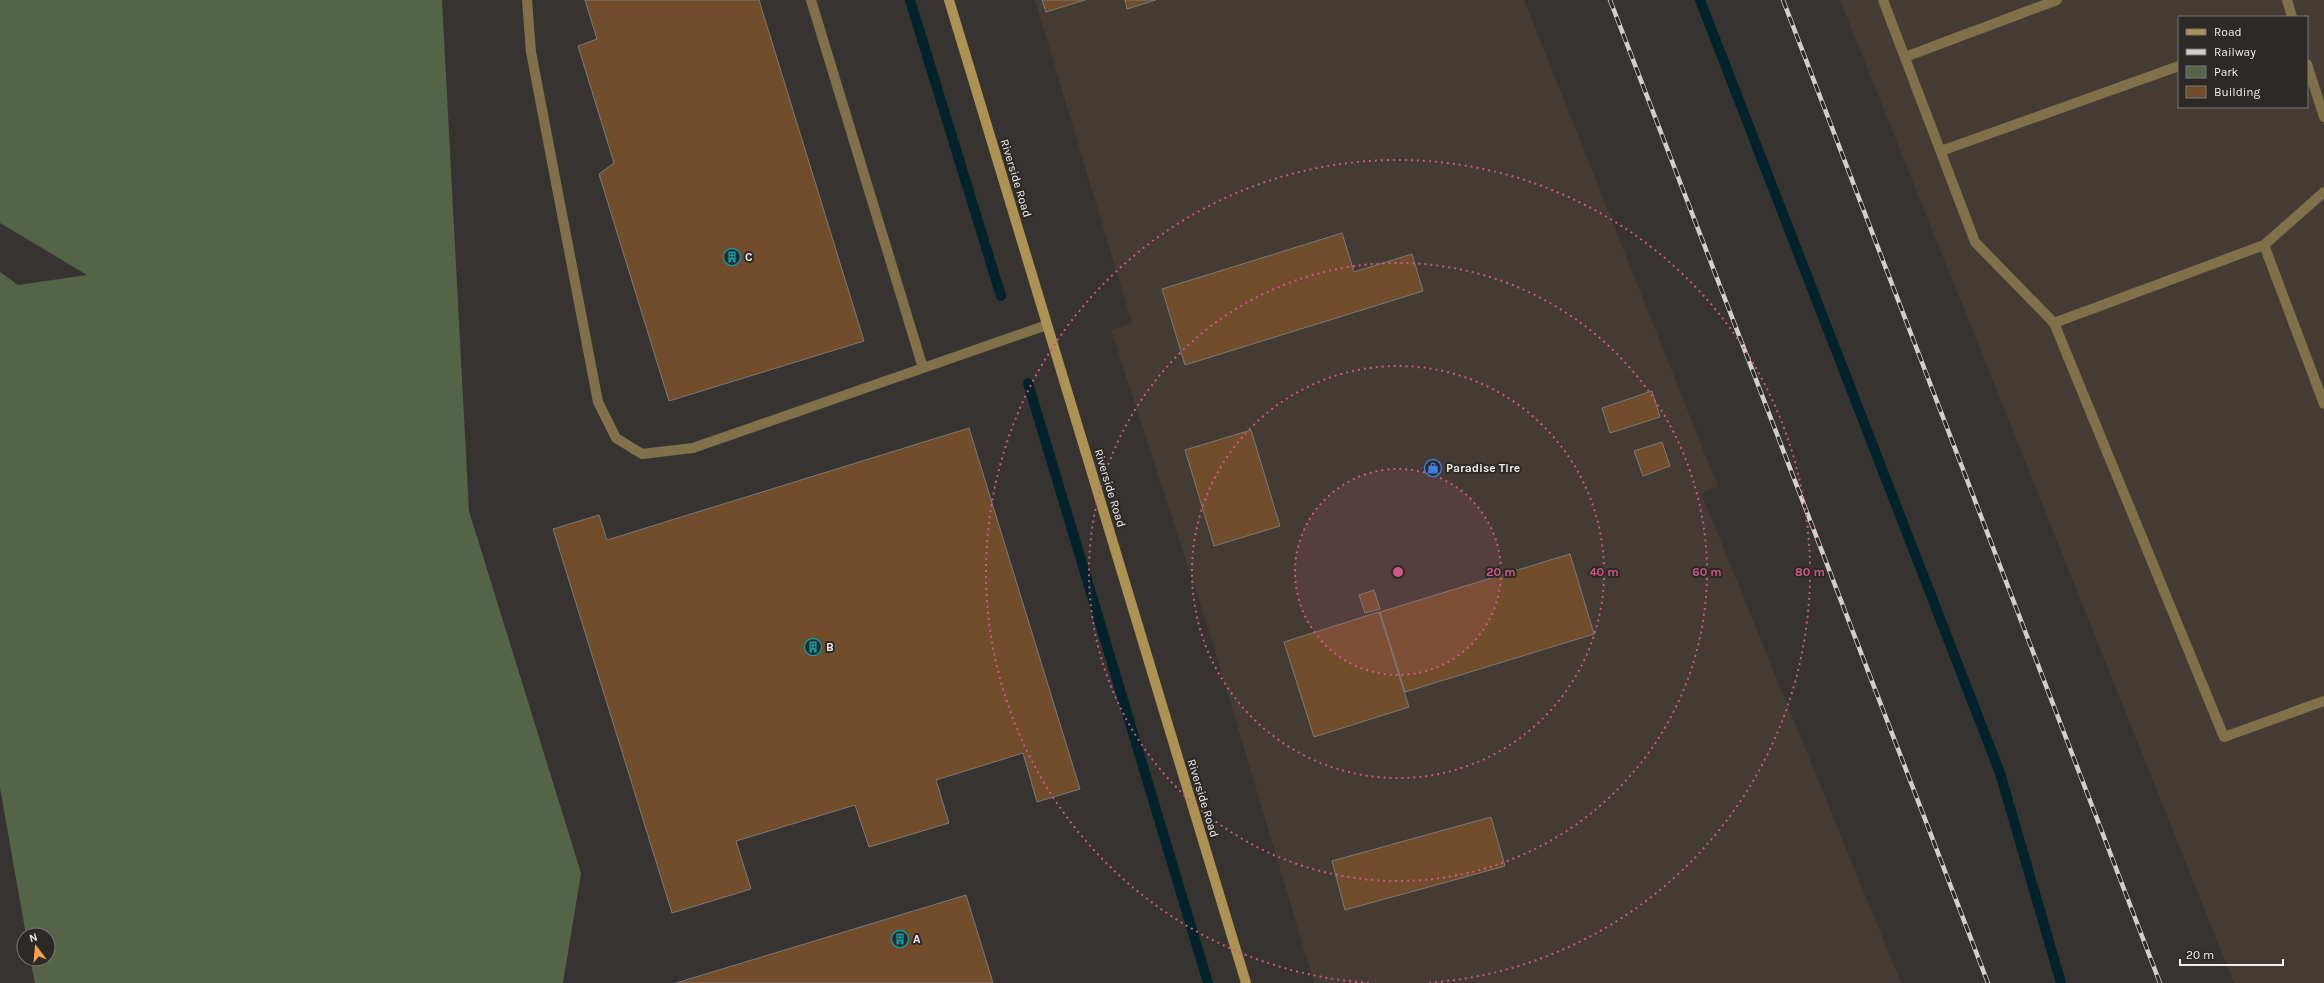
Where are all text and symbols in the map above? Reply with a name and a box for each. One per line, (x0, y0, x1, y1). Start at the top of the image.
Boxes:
legend (2178, 16, 2308, 108)
text: Road (2214, 25, 2242, 39)
text: Railway (2214, 45, 2256, 59)
text: Park (2214, 65, 2239, 79)
text: Building (2214, 85, 2261, 99)
street label: Riverside Road (997, 137, 1035, 219)
building icon: C (722, 247, 742, 267)
place label: C (745, 250, 753, 264)
street label: Riverside Road (1091, 447, 1129, 529)
shop icon: Paradise Tire (1423, 458, 1443, 478)
place label: Paradise Tire (1446, 461, 1520, 475)
centre of rings (1391, 565, 1405, 579)
text: 20 m (1486, 565, 1516, 579)
text: 40 m (1589, 565, 1619, 579)
text: 60 m (1692, 565, 1722, 579)
text: 80 m (1795, 565, 1825, 579)
building icon: B (803, 637, 823, 657)
place label: B (826, 640, 834, 654)
street label: Riverside Road (1184, 757, 1222, 839)
north arrow (16, 927, 56, 967)
building icon: A (890, 929, 910, 949)
text: N (28, 931, 39, 945)
place label: A (913, 932, 921, 946)
scale bar (2180, 941, 2283, 967)
text: 20 m (2186, 948, 2214, 962)

